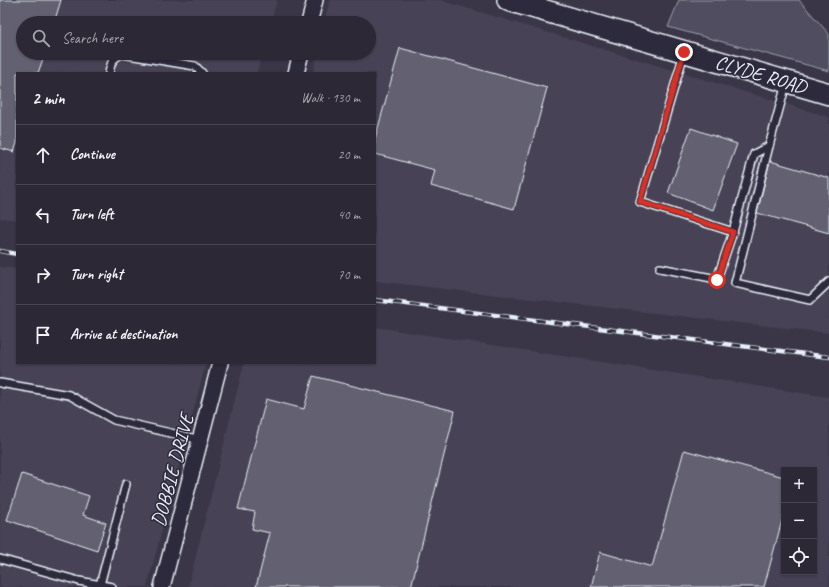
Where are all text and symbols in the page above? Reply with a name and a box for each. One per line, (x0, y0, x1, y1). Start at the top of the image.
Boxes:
search box (16, 16, 376, 60)
icon: search (30, 27, 52, 49)
text: Search here (62, 29, 123, 48)
route end (675, 43, 693, 61)
street label: CLYDE ROAD (712, 50, 812, 100)
text: 2 min (32, 88, 65, 109)
text: Walk · 130 m (301, 90, 360, 106)
icon: ahead (32, 144, 54, 166)
text: Continue (70, 145, 115, 164)
text: 20 m (338, 147, 360, 163)
icon: left (32, 204, 54, 226)
text: Turn left (70, 205, 113, 224)
text: 40 m (338, 207, 360, 223)
icon: right (32, 264, 54, 286)
text: Turn right (70, 265, 123, 284)
text: 70 m (338, 267, 360, 283)
route start (708, 271, 726, 289)
icon: arrive (32, 324, 54, 346)
text: Arrive at destination (70, 325, 177, 344)
street label: DOBBIE DRIVE (145, 408, 200, 529)
map controls (781, 467, 817, 575)
button: + (781, 467, 817, 503)
button: − (781, 503, 817, 539)
button: locate (781, 539, 817, 575)

